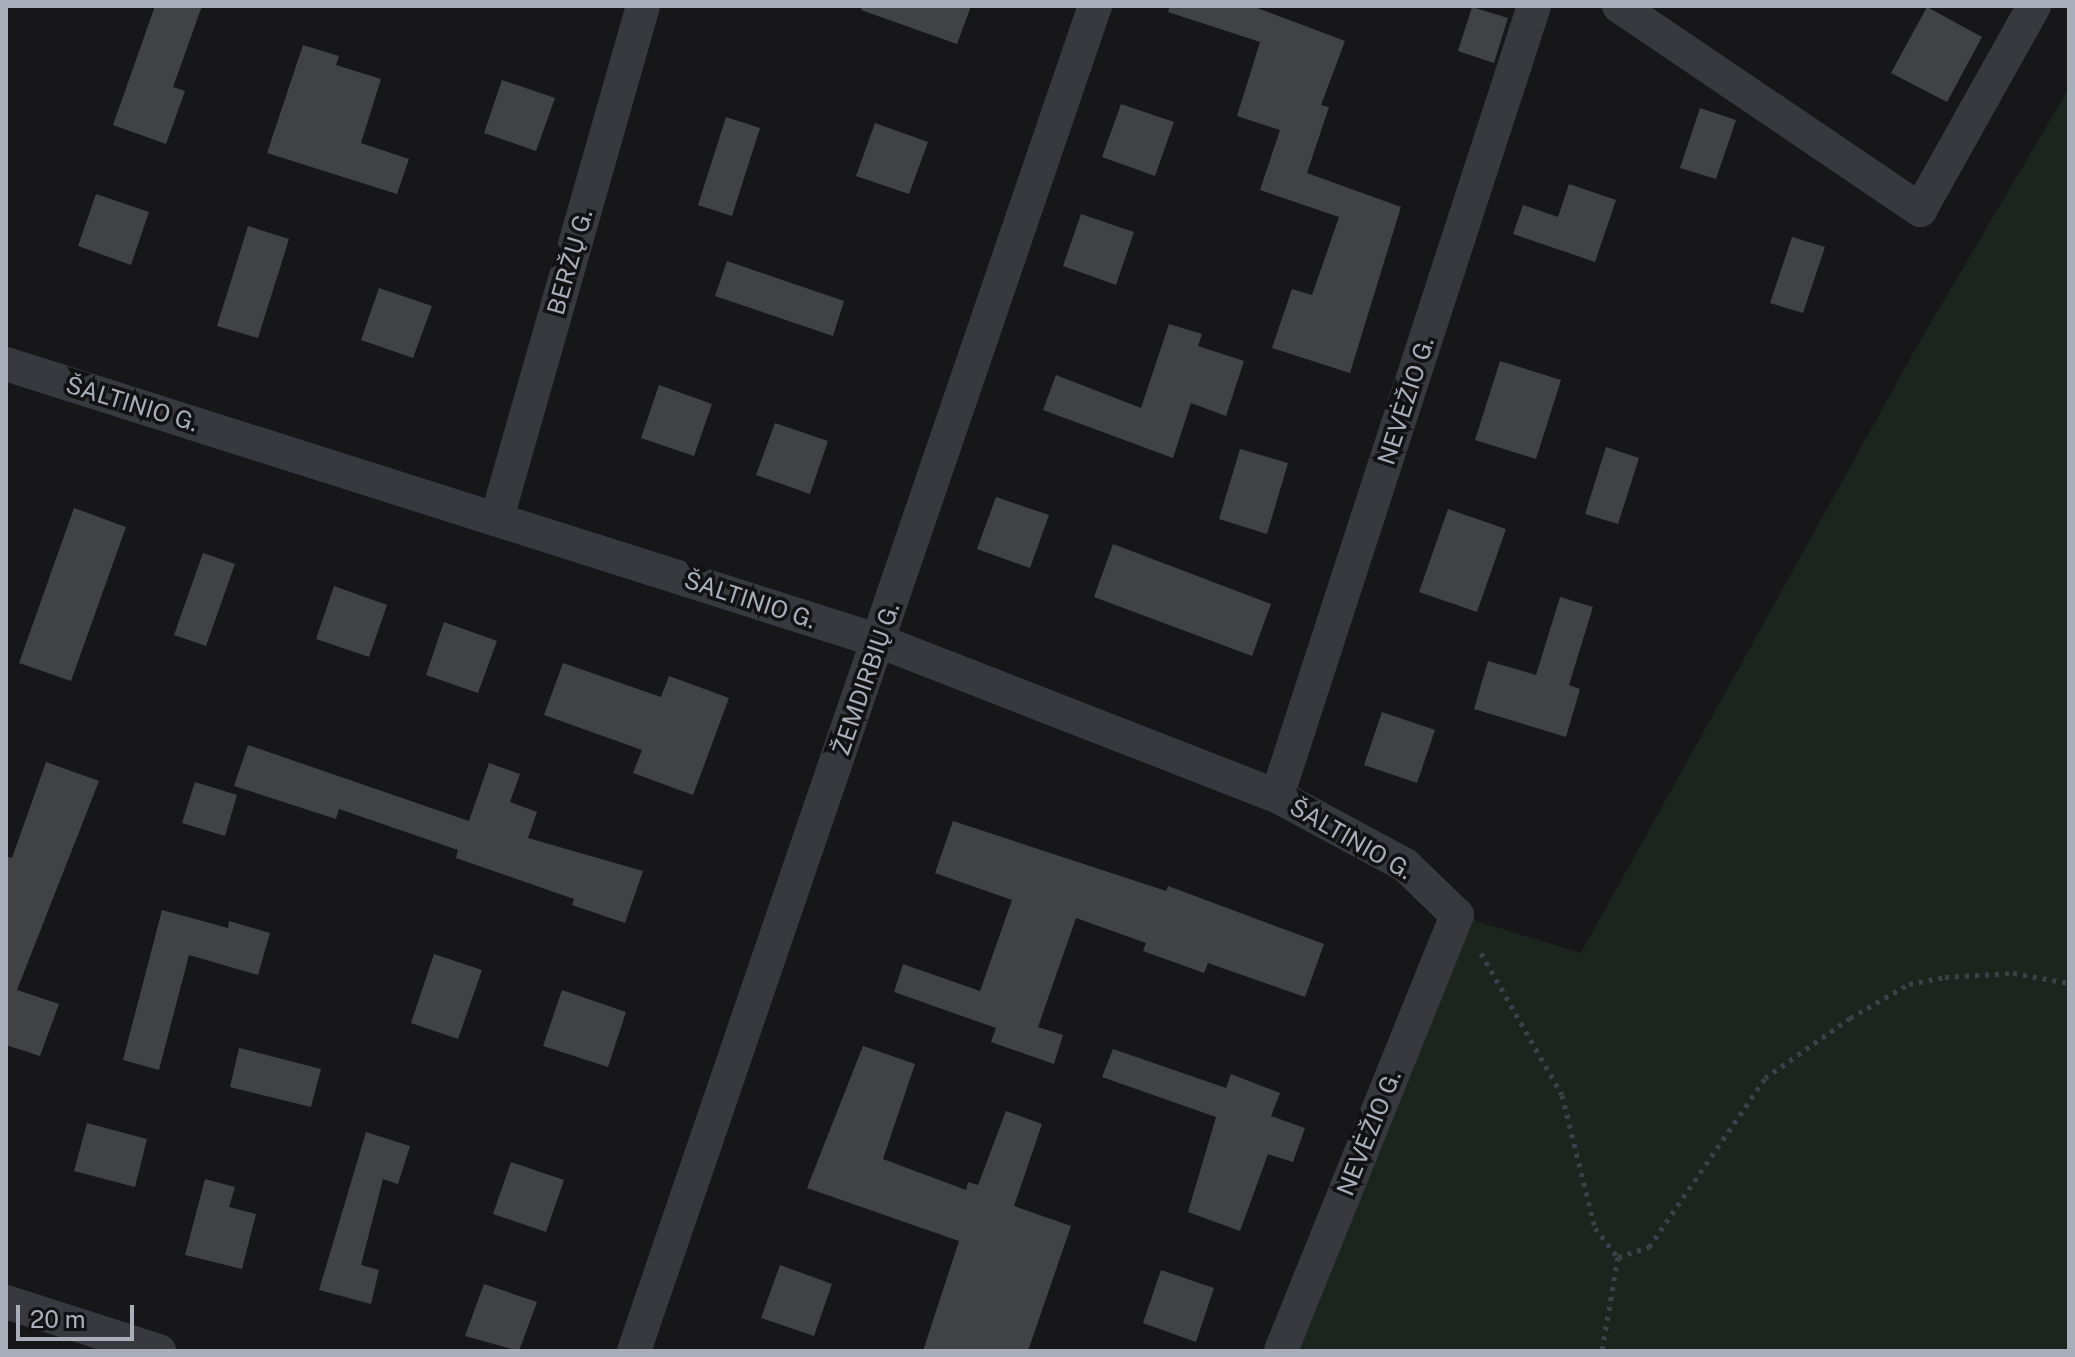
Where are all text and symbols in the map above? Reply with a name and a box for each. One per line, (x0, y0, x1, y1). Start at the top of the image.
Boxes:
street label: BERŽŲ G. (541, 206, 599, 318)
street label: NEVĖŽIO G. (1372, 333, 1440, 469)
street label: ŠALTINIO G. (62, 370, 202, 438)
street label: ŠALTINIO G. (681, 565, 819, 635)
street label: ŽEMDIRBIŲ G. (826, 599, 906, 759)
street label: ŠALTINIO G. (1285, 792, 1417, 886)
street label: NEVĖŽIO G. (1331, 1066, 1407, 1200)
scale bar (20, 1289, 138, 1339)
text: 20 m (30, 1305, 86, 1333)

